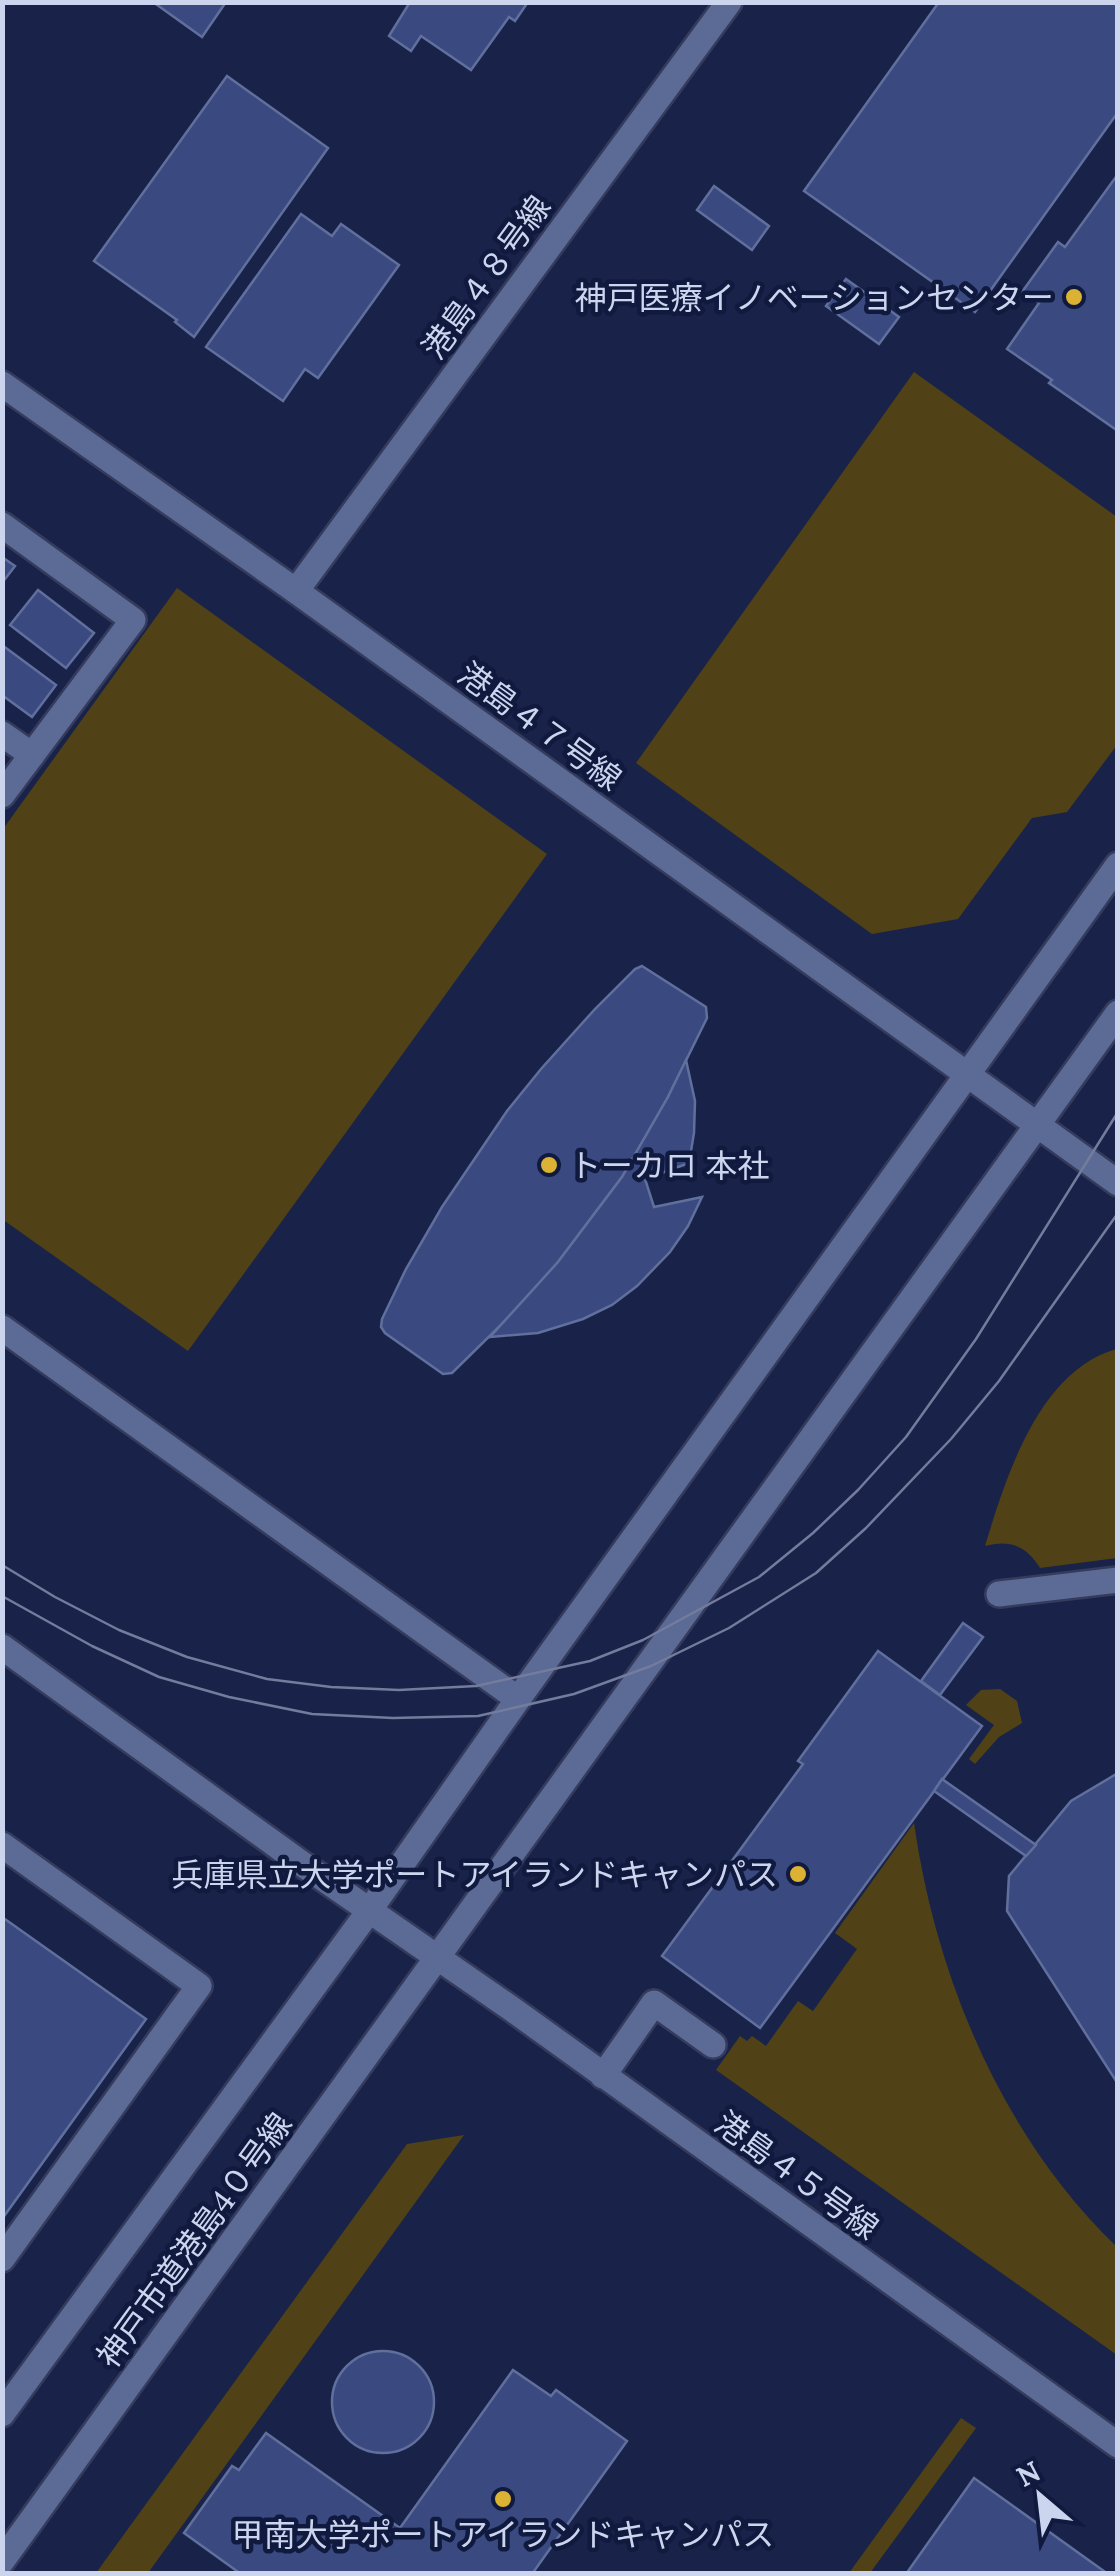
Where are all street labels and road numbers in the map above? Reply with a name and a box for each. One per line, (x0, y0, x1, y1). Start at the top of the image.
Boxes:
street label: 港島４８号線 (413, 187, 559, 367)
street label: 港島４７号線 (450, 653, 630, 799)
street label: 港島４５号線 (707, 2102, 887, 2248)
street label: 神戸市道港島4０号線 (88, 2104, 300, 2376)

